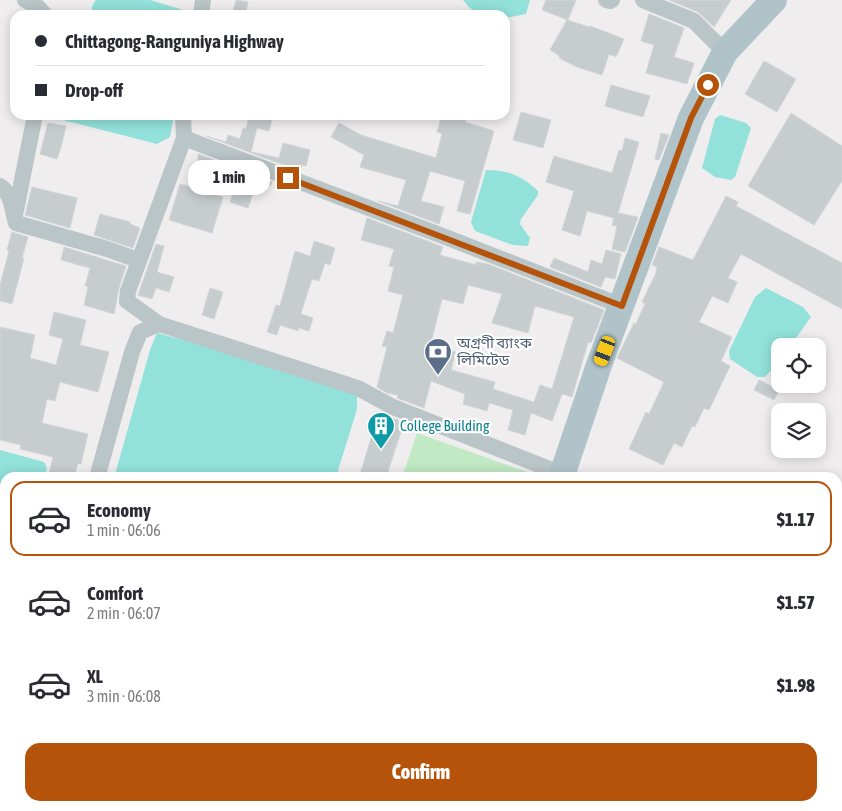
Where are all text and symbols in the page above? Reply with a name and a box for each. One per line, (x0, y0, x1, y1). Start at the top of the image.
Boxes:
text: Chittagong-Ranguniya Highway (65, 30, 284, 52)
route start (697, 74, 719, 96)
text: Drop-off (65, 79, 123, 101)
callout: 1 min (188, 160, 270, 196)
route end (277, 167, 299, 189)
text: 1 min (213, 168, 245, 186)
place label: অগ্রণী ব্যাংক লিমিটেড (456, 334, 533, 368)
car (592, 334, 617, 368)
bank icon: অগ্রণী ব্যাংক লিমিটেড (423, 337, 453, 376)
map controls (771, 338, 826, 458)
button: locate (771, 338, 826, 393)
button: layers (771, 403, 826, 458)
building icon: College Building (366, 411, 396, 450)
place label: College Building (400, 417, 490, 434)
icon: car (27, 496, 72, 541)
text: Economy (87, 499, 151, 521)
text: $1.17 (777, 508, 815, 530)
text: 1 min · 06:06 (87, 521, 161, 539)
icon: car (27, 579, 72, 624)
text: Comfort (87, 582, 143, 604)
text: $1.57 (777, 591, 815, 613)
text: 2 min · 06:07 (87, 604, 161, 622)
icon: car (27, 662, 72, 707)
text: XL (87, 665, 103, 687)
text: $1.98 (777, 674, 815, 696)
text: 3 min · 06:08 (87, 687, 161, 705)
button: Confirm (25, 743, 817, 801)

